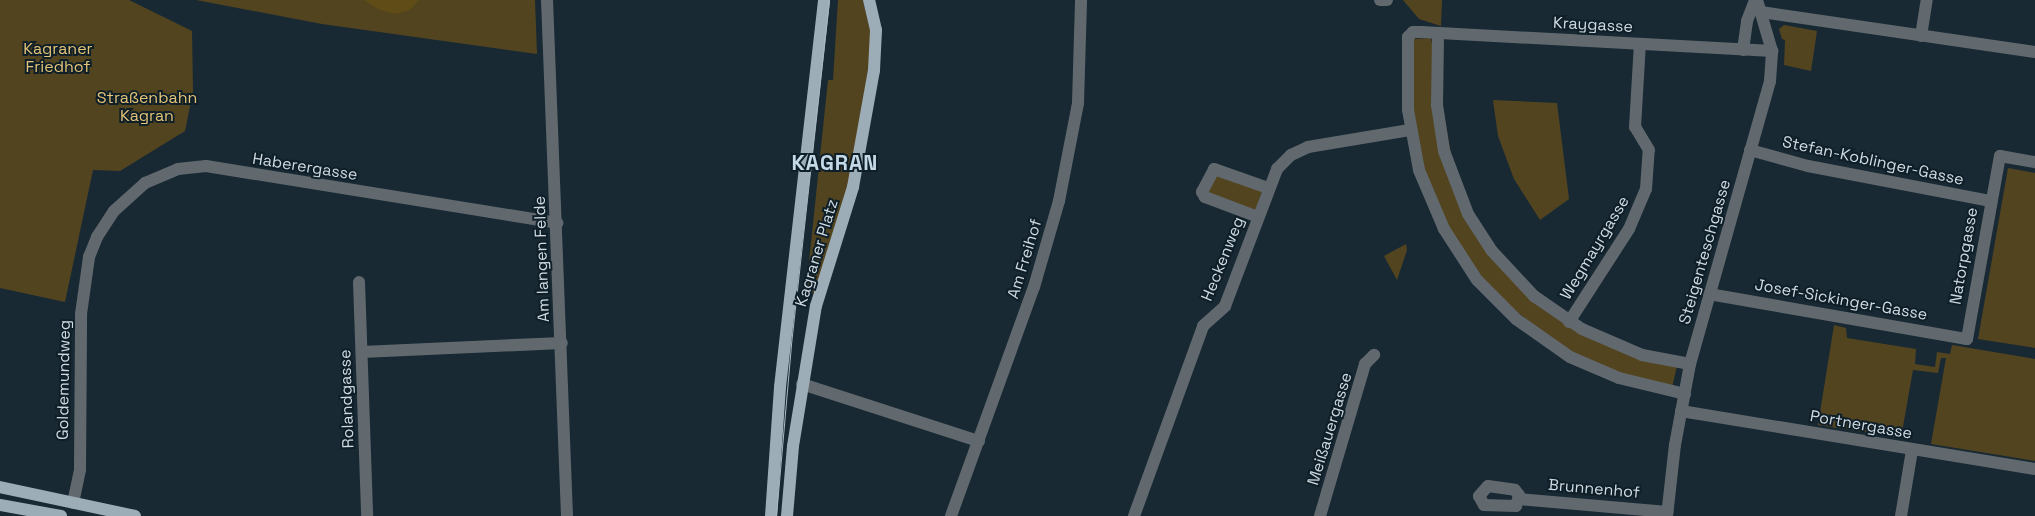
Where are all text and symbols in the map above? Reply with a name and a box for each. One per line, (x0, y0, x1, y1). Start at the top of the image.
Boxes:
street label: Kraygasse (1553, 13, 1633, 37)
park label: Kagraner Friedhof (23, 39, 93, 77)
park label: Straßenbahn Kagran (97, 88, 197, 126)
street label: Stefan-Koblinger-Gasse (1780, 132, 1966, 190)
street label: Haberergasse (251, 149, 359, 185)
district label: KAGRAN (791, 150, 879, 176)
street label: Steigenteschgasse (1675, 177, 1735, 327)
street label: Wegmayrgasse (1556, 193, 1634, 303)
street label: Am langen Felde (530, 196, 554, 322)
street label: Kagraner Platz (792, 197, 842, 309)
street label: Natorpgasse (1946, 206, 1982, 306)
street label: Heckenweg (1197, 214, 1249, 304)
street label: Am Freihof (1004, 217, 1046, 301)
street label: Josef-Sickinger-Gasse (1753, 275, 1929, 325)
street label: Goldemundweg (53, 320, 75, 440)
street label: Rolandgasse (336, 349, 358, 449)
street label: Meißauergasse (1304, 370, 1356, 488)
street label: Portnergasse (1808, 407, 1914, 443)
street label: Brunnenhof (1547, 475, 1641, 503)

